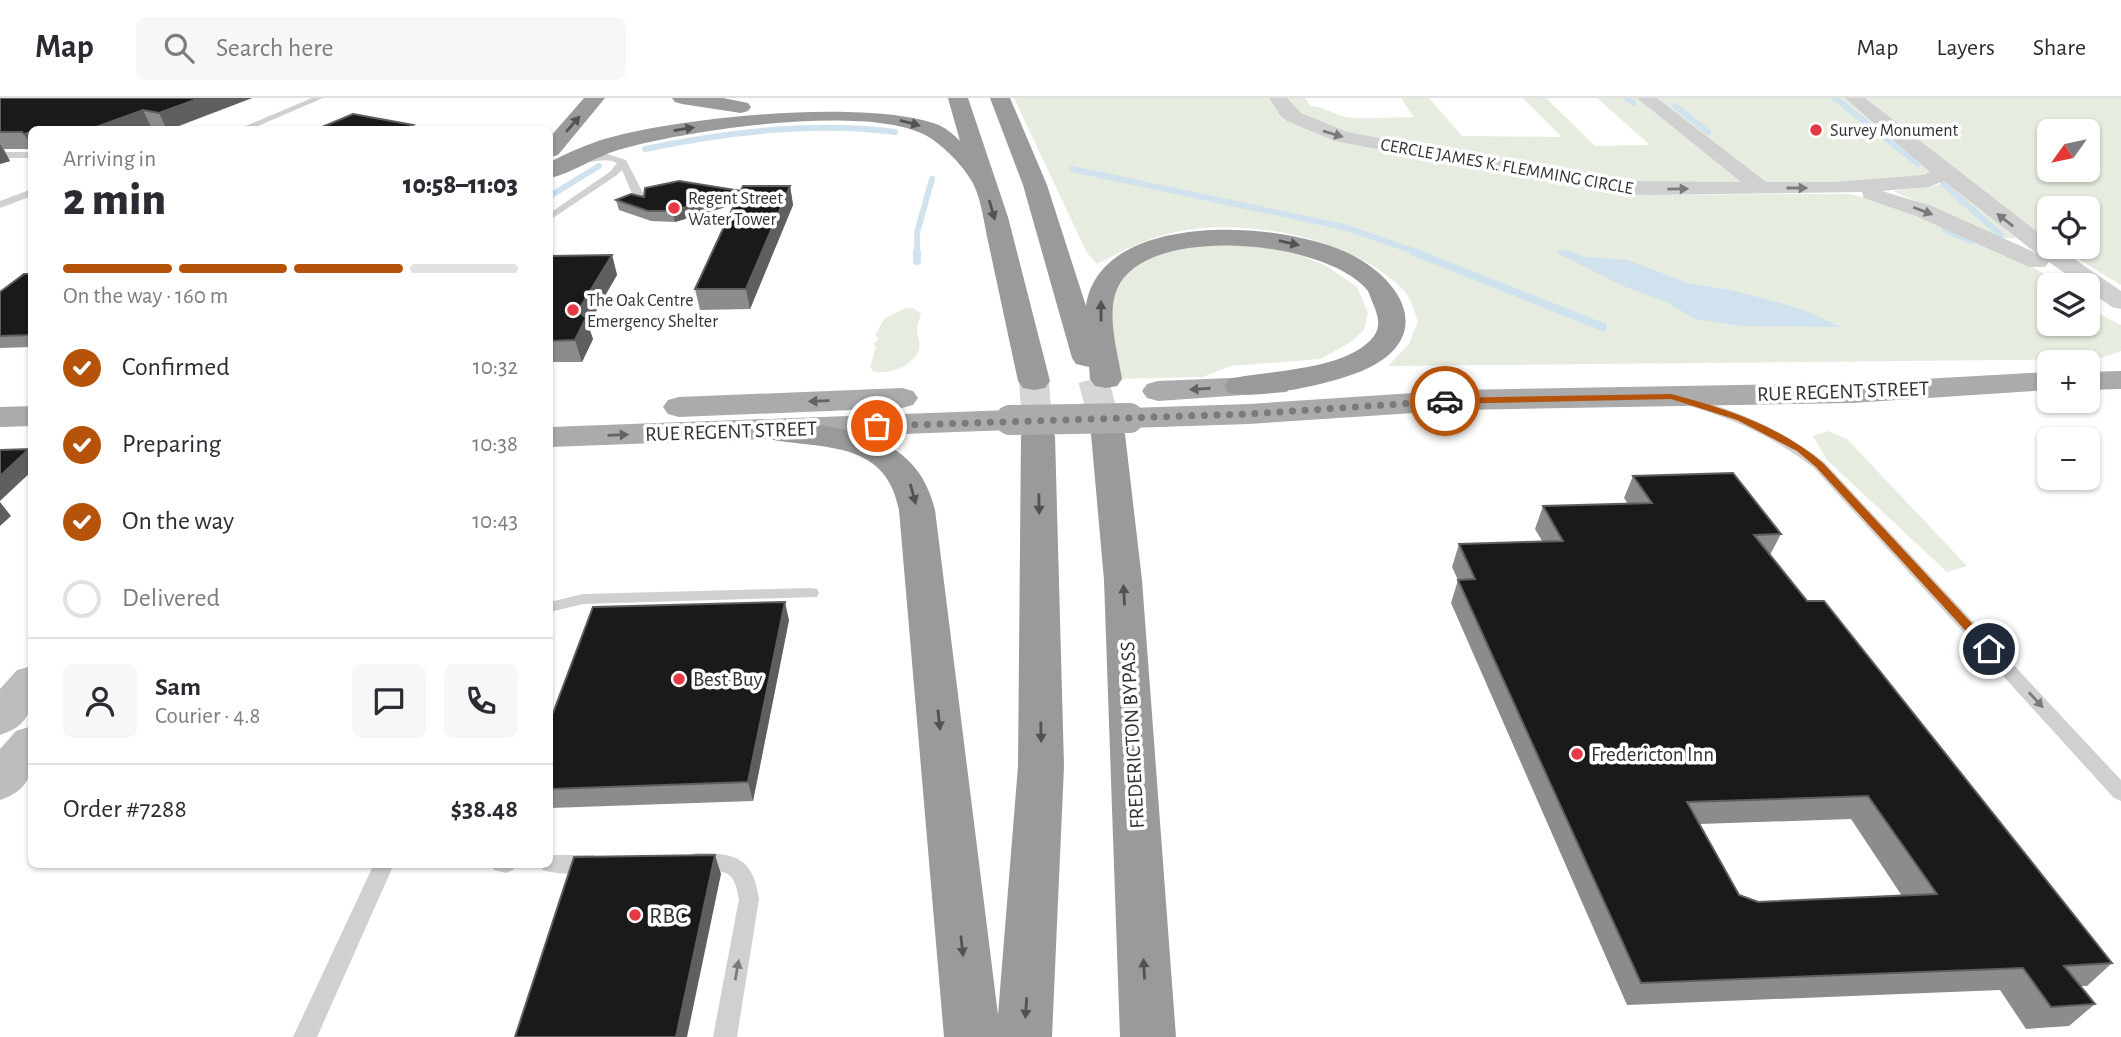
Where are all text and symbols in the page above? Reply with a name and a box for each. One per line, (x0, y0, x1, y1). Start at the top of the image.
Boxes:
search box (136, 17, 626, 80)
icon: search (160, 29, 198, 67)
text: Map (35, 31, 94, 64)
text: Search here (216, 35, 334, 61)
text: Map (1856, 36, 1898, 60)
text: Layers (1936, 36, 1995, 60)
text: Share (2033, 36, 2086, 60)
one-way arrow (564, 116, 580, 133)
one-way arrow (900, 119, 921, 129)
north arrow (2037, 119, 2100, 182)
map controls (2037, 119, 2100, 490)
marker: Survey Monument (1808, 122, 1824, 138)
place label: Survey Monument (1830, 122, 1959, 140)
one-way arrow (673, 123, 695, 134)
one-way arrow (1323, 129, 1344, 140)
street label: CERCLE JAMES K. FLEMMING CIRCLE (1379, 136, 1635, 198)
text: Arriving in (63, 148, 156, 171)
text: 10:58–11:03 (403, 172, 518, 198)
text: 2 min (63, 177, 166, 223)
one-way arrow (1786, 182, 1808, 194)
one-way arrow (1667, 183, 1689, 195)
place label: Regent Street Water Tower (688, 190, 783, 229)
button: locate (2037, 196, 2100, 259)
marker: Regent Street Water Tower (666, 200, 682, 216)
one-way arrow (988, 200, 998, 221)
one-way arrow (1913, 205, 1934, 216)
one-way arrow (1997, 213, 2014, 228)
one-way arrow (1278, 238, 1300, 249)
button: layers (2037, 273, 2100, 336)
text: On the way · 160 m (63, 285, 228, 308)
place label: The Oak Centre Emergency Shelter (587, 292, 718, 331)
one-way arrow (1095, 300, 1107, 322)
marker: The Oak Centre Emergency Shelter (565, 302, 581, 318)
icon: check (63, 349, 101, 387)
button: + (2037, 350, 2100, 413)
text: Confirmed (122, 354, 230, 380)
text: 10:32 (473, 356, 518, 379)
courier (1410, 366, 1480, 436)
street label: RUE REGENT STREET (1757, 378, 1929, 405)
icon: car (1426, 382, 1464, 420)
one-way arrow (1189, 384, 1211, 395)
one-way arrow (808, 395, 830, 406)
pin (847, 396, 907, 456)
icon: bag (858, 407, 896, 445)
street label: RUE REGENT STREET (645, 418, 817, 445)
icon: check (63, 426, 101, 464)
button: − (2037, 427, 2100, 490)
one-way arrow (607, 430, 629, 441)
text: Preparing (122, 431, 221, 457)
text: 10:38 (472, 433, 518, 456)
one-way arrow (908, 483, 919, 505)
one-way arrow (1033, 494, 1044, 516)
icon: check (63, 503, 101, 541)
text: On the way (122, 508, 234, 534)
text: 10:43 (472, 510, 518, 533)
one-way arrow (1118, 584, 1129, 606)
text: Delivered (122, 585, 220, 611)
pin (1959, 619, 2019, 679)
icon: home (1970, 630, 2008, 668)
street label: FREDERICTON BYPASS (1117, 641, 1148, 829)
button: person (63, 664, 137, 738)
button: chat (352, 664, 426, 738)
button: phone (444, 664, 518, 738)
place label: Best Buy (693, 669, 762, 690)
marker: Best Buy (671, 671, 687, 687)
text: Sam (155, 674, 201, 700)
one-way arrow (2028, 691, 2044, 709)
text: Courier · 4.8 (155, 705, 260, 728)
one-way arrow (934, 709, 945, 731)
one-way arrow (1035, 721, 1047, 743)
place label: Fredericton Inn (1591, 744, 1714, 765)
marker: Fredericton Inn (1569, 746, 1585, 762)
text: Order #7288 (63, 796, 187, 822)
text: $38.48 (450, 796, 518, 822)
place label: RBC (649, 904, 688, 928)
marker: RBC (627, 907, 643, 923)
one-way arrow (957, 935, 968, 957)
one-way arrow (1138, 958, 1149, 980)
one-way arrow (731, 959, 742, 981)
one-way arrow (1020, 997, 1031, 1019)

